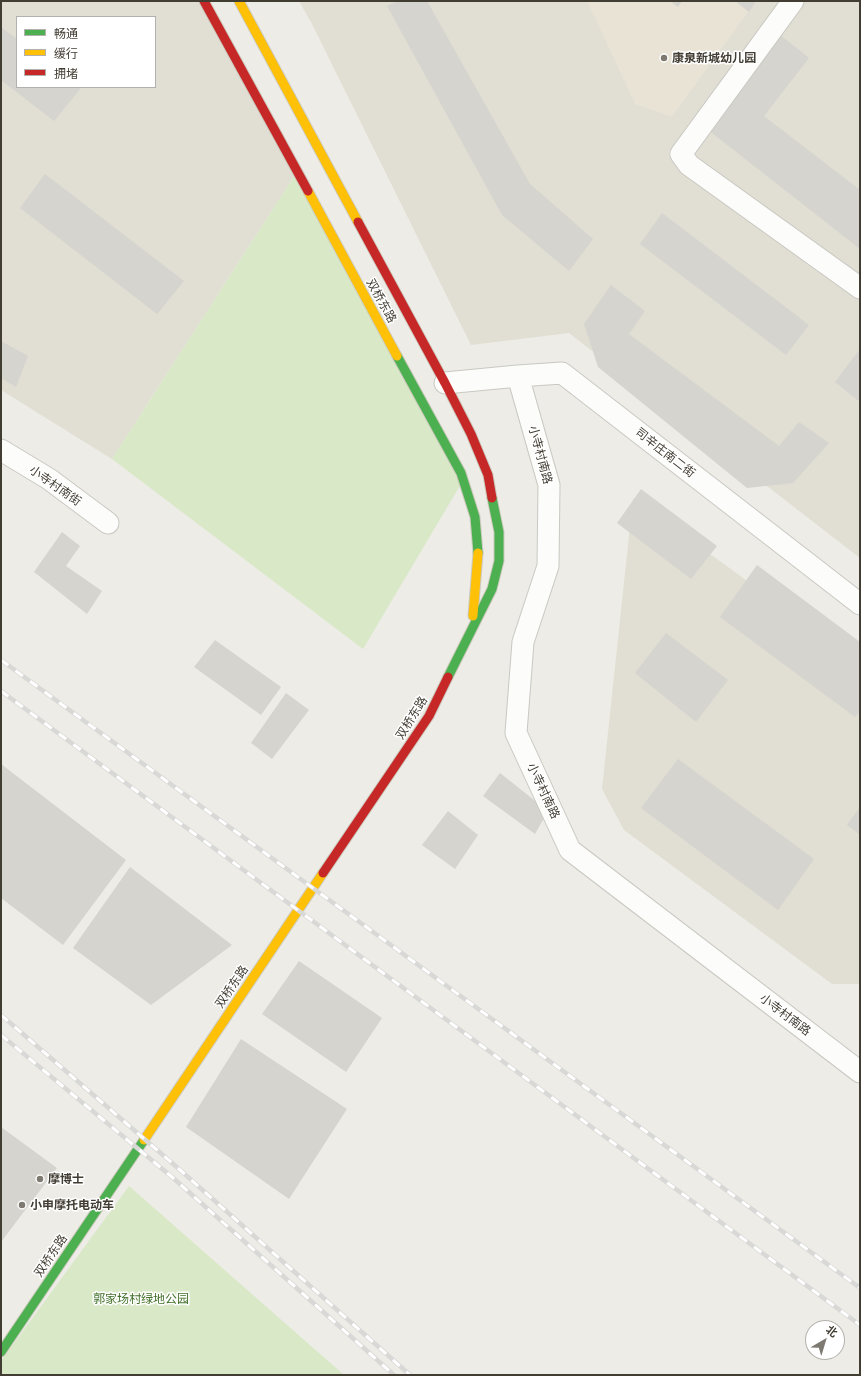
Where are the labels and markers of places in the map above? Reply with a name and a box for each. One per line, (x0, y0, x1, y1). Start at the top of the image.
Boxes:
place label: 康泉新城幼儿园 (672, 51, 756, 65)
marker: 康泉新城幼儿园 (659, 53, 669, 63)
place label: 摩博士 (48, 1172, 84, 1186)
marker: 摩博士 (35, 1174, 45, 1184)
place label: 小申摩托电动车 (30, 1198, 114, 1212)
marker: 小申摩托电动车 (17, 1200, 27, 1210)

